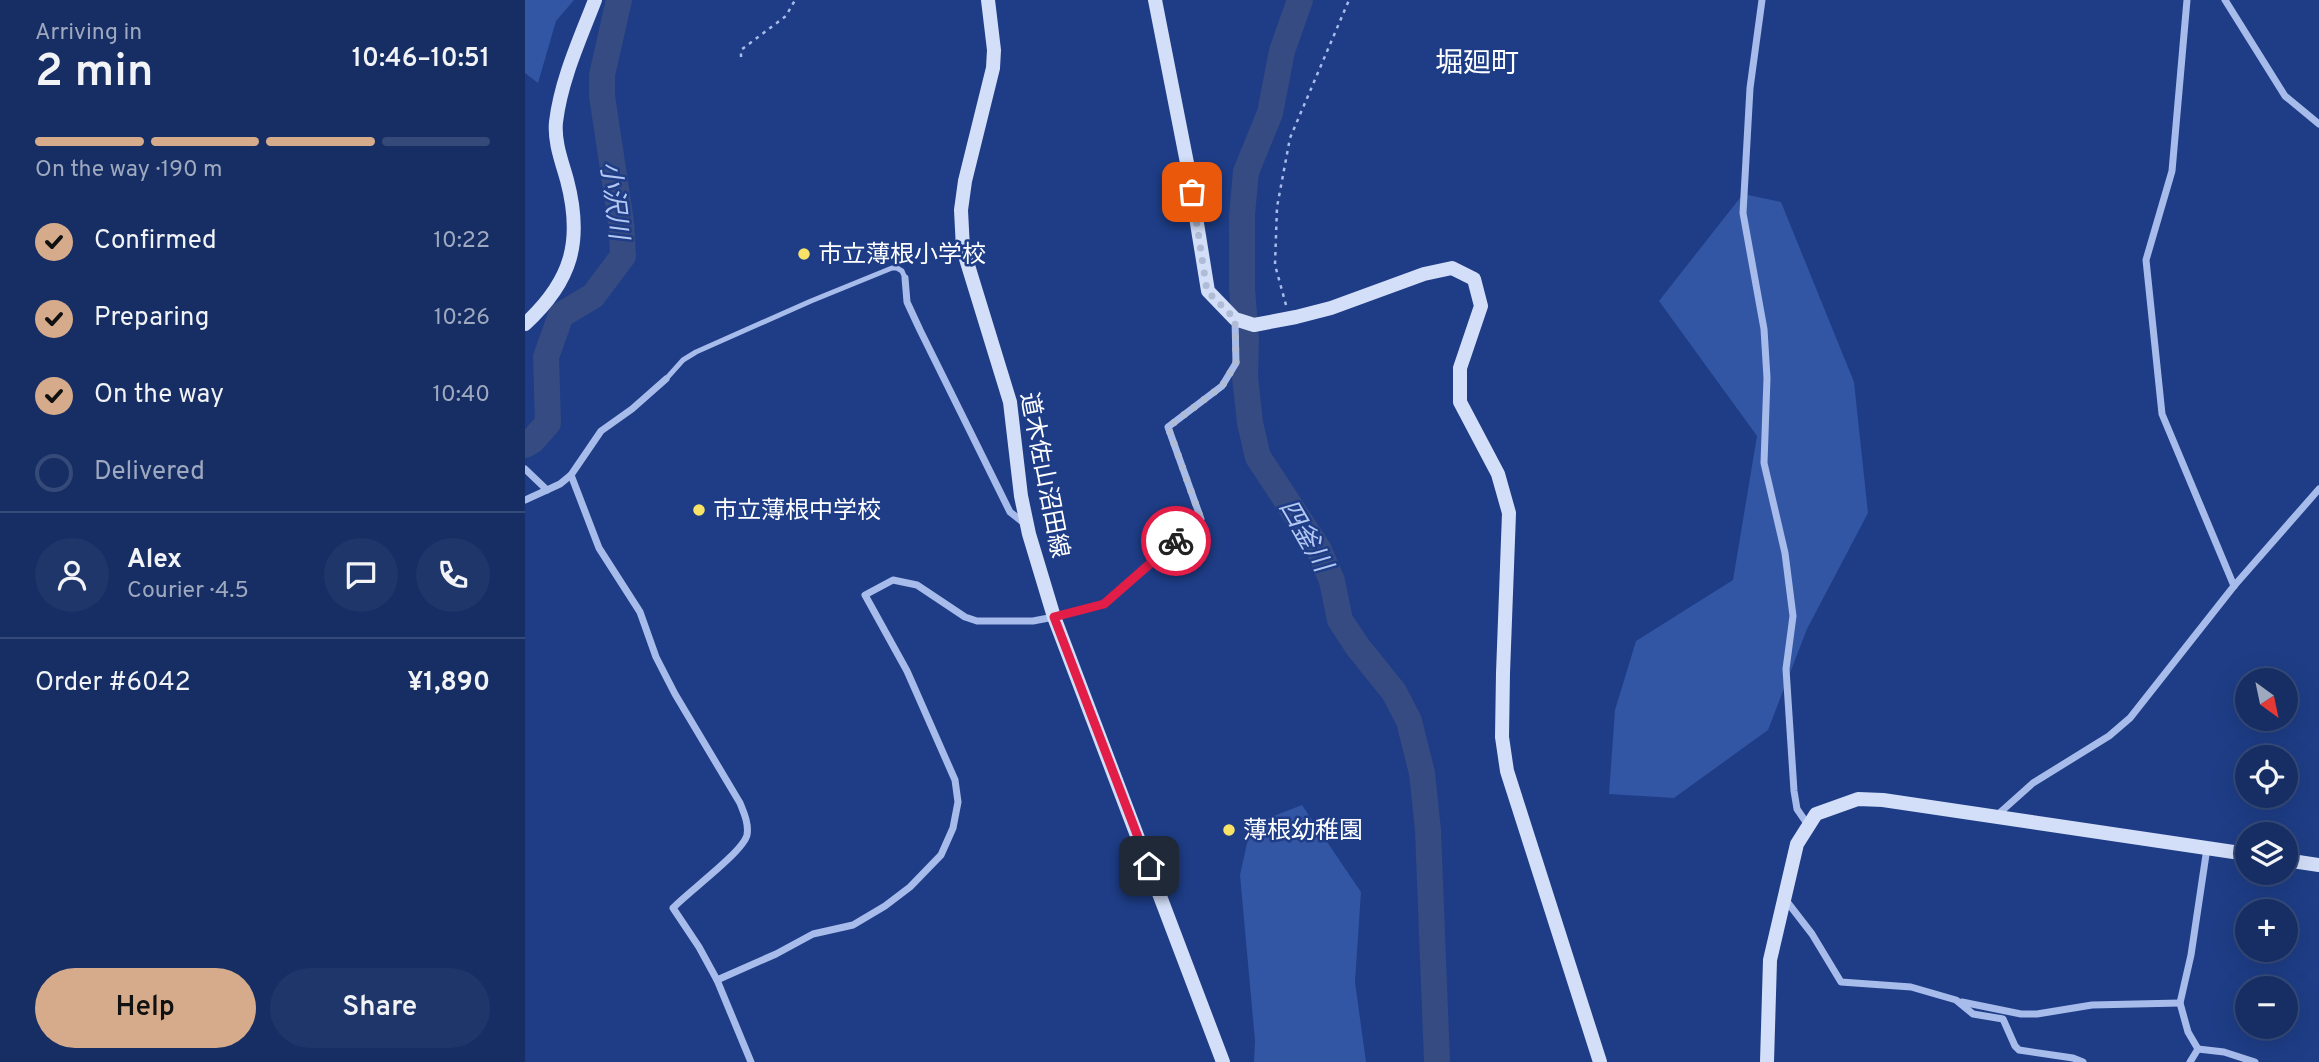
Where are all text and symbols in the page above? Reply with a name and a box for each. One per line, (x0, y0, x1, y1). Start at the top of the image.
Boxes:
text: Arriving in (35, 19, 142, 48)
text: 10:46–10:51 (352, 43, 490, 76)
text: 2 min (35, 44, 154, 103)
district label: 堀廻町 (1435, 47, 1519, 83)
text: On the way · 190 m (35, 156, 223, 185)
water label: 小沢川 (591, 160, 634, 244)
pin (1162, 162, 1222, 222)
icon: bag (1173, 173, 1211, 211)
icon: check (35, 223, 73, 261)
text: Confirmed (94, 225, 217, 258)
text: 10:22 (433, 227, 490, 256)
place label: 市立薄根小学校 (818, 241, 986, 271)
marker: 市立薄根小学校 (796, 246, 812, 262)
icon: check (35, 300, 73, 338)
text: Preparing (94, 302, 209, 335)
text: 10:26 (434, 304, 490, 333)
icon: check (35, 377, 73, 415)
text: On the way (94, 379, 224, 412)
text: 10:40 (432, 381, 490, 410)
street label: 道木佐山沼田線 (1012, 390, 1074, 561)
text: Delivered (94, 456, 205, 489)
water label: 四釜川 (1270, 494, 1339, 581)
place label: 市立薄根中学校 (713, 497, 881, 527)
marker: 市立薄根中学校 (691, 502, 707, 518)
courier (1141, 506, 1211, 576)
icon: bike (1157, 522, 1195, 560)
button: person (35, 538, 109, 612)
button: chat (324, 538, 398, 612)
button: phone (416, 538, 490, 612)
text: Alex (127, 544, 182, 577)
text: Courier · 4.5 (127, 577, 249, 606)
text: Order #6042 (35, 667, 191, 700)
text: ¥1,890 (408, 667, 490, 700)
north arrow (2235, 668, 2298, 732)
map controls (2235, 668, 2298, 1039)
button: locate (2235, 745, 2298, 808)
place label: 薄根幼稚園 (1243, 817, 1363, 847)
marker: 薄根幼稚園 (1221, 822, 1237, 838)
button: layers (2235, 822, 2298, 885)
pin (1119, 836, 1179, 896)
icon: home (1130, 847, 1168, 885)
button: + (2235, 899, 2298, 962)
button: Help (35, 968, 256, 1048)
button: Share (270, 968, 490, 1048)
button: − (2235, 976, 2298, 1039)

